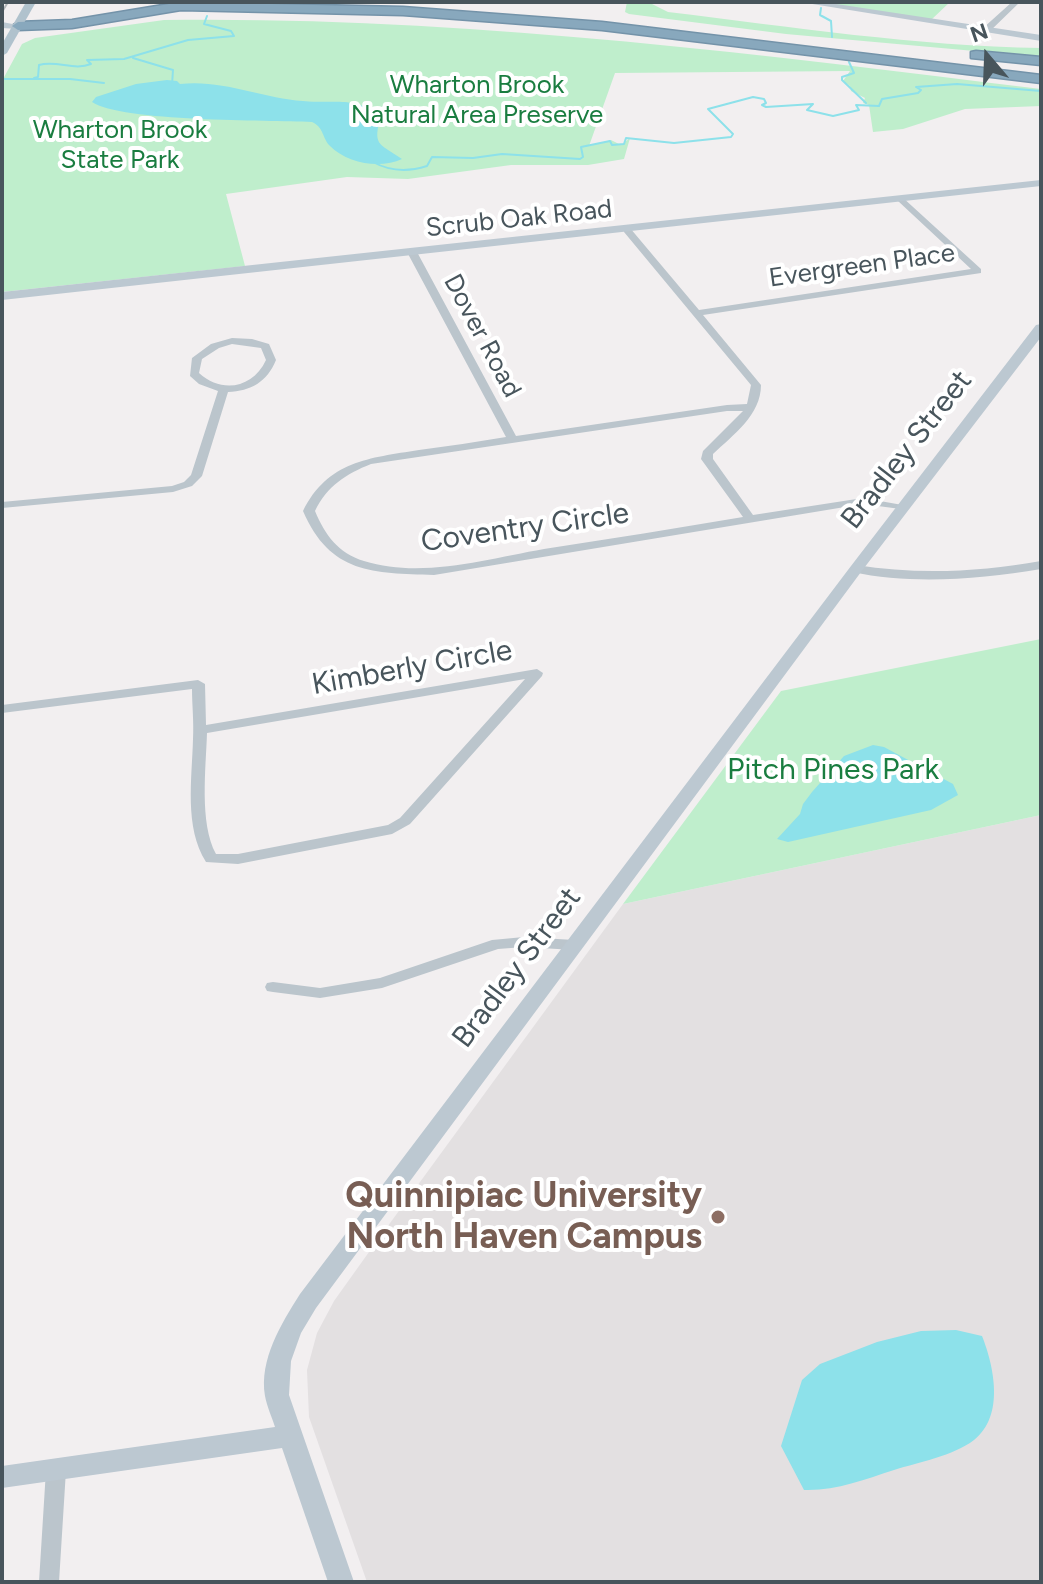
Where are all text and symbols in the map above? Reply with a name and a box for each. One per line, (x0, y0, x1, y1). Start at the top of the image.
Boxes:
north arrow (947, 16, 1027, 96)
text: N (967, 17, 991, 48)
park label: Wharton Brook Natural Area Preserve (351, 69, 603, 130)
park label: Wharton Brook State Park (33, 114, 207, 176)
street label: Scrub Oak Road (424, 194, 614, 244)
street label: Evergreen Place (767, 238, 957, 294)
street label: Dover Road (437, 269, 527, 403)
street label: Bradley Street (834, 364, 980, 536)
street label: Coventry Circle (419, 496, 631, 560)
street label: Kimberly Circle (309, 633, 515, 703)
park label: Pitch Pines Park (727, 752, 939, 788)
street label: Bradley Street (445, 881, 589, 1055)
place label: Quinnipiac University North Haven Campus (345, 1174, 702, 1259)
marker: Quinnipiac University North Haven Campus (709, 1208, 727, 1226)

